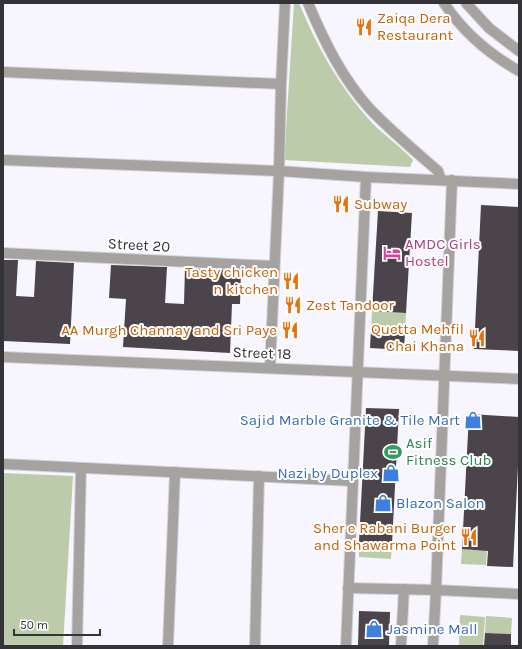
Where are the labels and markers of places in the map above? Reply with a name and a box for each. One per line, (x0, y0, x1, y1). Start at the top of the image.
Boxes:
place label: Zaiqa Dera Restaurant (377, 9, 453, 44)
restaurant icon: Zaiqa Dera Restaurant (354, 17, 374, 37)
restaurant icon: Subway (331, 194, 351, 214)
place label: Subway (354, 195, 407, 213)
place label: AMDC Girls Hostel (405, 235, 481, 270)
hotel icon: AMDC Girls Hostel (382, 243, 402, 263)
place label: Tasty chicken n kitchen (185, 263, 278, 298)
restaurant icon: Tasty chicken n kitchen (281, 271, 301, 291)
restaurant icon: Zest Tandoor (283, 295, 303, 315)
place label: Zest Tandoor (306, 296, 394, 314)
restaurant icon: AA Murgh Channay and Sri Paye (280, 320, 300, 340)
place label: Quetta Mehfil Chai Khana (371, 320, 464, 355)
place label: AA Murgh Channay and Sri Paye (61, 321, 277, 339)
restaurant icon: Quetta Mehfil Chai Khana (467, 328, 487, 348)
shop icon: Sajid Marble Granite & Tile Mart (463, 410, 483, 430)
place label: Sajid Marble Granite & Tile Mart (240, 411, 460, 429)
place label: Asif Fitness Club (406, 434, 491, 469)
sports icon: Asif Fitness Club (383, 442, 403, 462)
shop icon: Nazi by Duplex (381, 463, 401, 483)
place label: Nazi by Duplex (278, 464, 378, 482)
shop icon: Blazon Salon (373, 493, 393, 513)
place label: Blazon Salon (396, 494, 484, 512)
place label: Sher e Rabani Burger and Shawarma Point (313, 519, 457, 554)
restaurant icon: Sher e Rabani Burger and Shawarma Point (459, 527, 479, 547)
shop icon: Jasmine Mall (364, 619, 384, 639)
place label: Jasmine Mall (387, 620, 477, 638)

